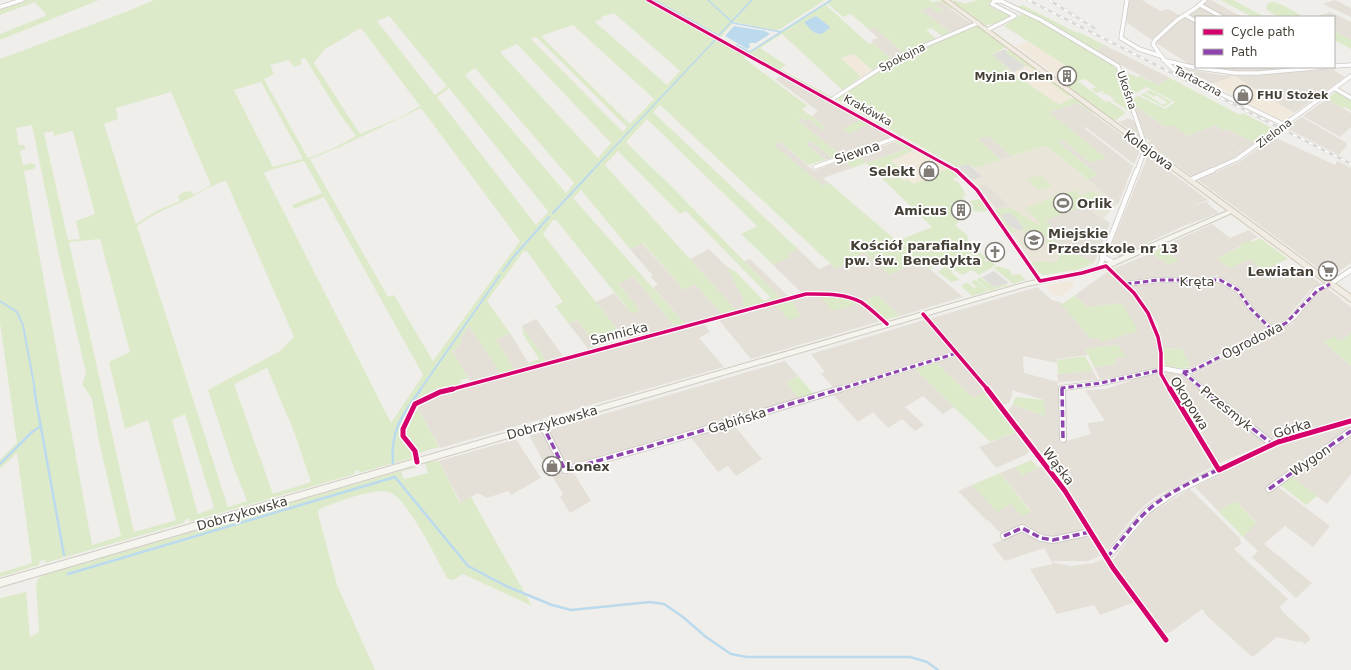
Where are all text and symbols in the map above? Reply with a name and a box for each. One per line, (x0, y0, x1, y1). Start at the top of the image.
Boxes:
legend (1195, 16, 1335, 68)
text: Cycle path (1231, 25, 1295, 39)
street label: Spokojna (877, 40, 928, 75)
text: Path (1231, 45, 1257, 59)
street label: Tartaczna (1171, 63, 1224, 100)
building icon: Myjnia Orlen (1056, 65, 1078, 87)
street label: Ukośna (1114, 69, 1139, 111)
place label: Myjnia Orlen (974, 70, 1053, 83)
shop icon: FHU Stożek (1232, 84, 1254, 106)
place label: FHU Stożek (1257, 89, 1329, 102)
street label: Krakówka (841, 92, 894, 129)
street label: Zielona (1254, 116, 1295, 151)
street label: Kolejowa (1121, 127, 1176, 173)
street label: Siewna (833, 138, 882, 167)
shop icon: Selekt (918, 160, 940, 182)
place label: Selekt (869, 164, 915, 179)
sports icon: Orlik (1052, 192, 1074, 214)
place label: Orlik (1077, 196, 1112, 211)
building icon: Amicus (950, 199, 972, 221)
place label: Amicus (894, 203, 947, 218)
place label: Miejskie Przedszkole nr 13 (1048, 226, 1178, 256)
school or university icon: Miejskie Przedszkole nr 13 (1023, 229, 1045, 251)
place label: Kościół parafialny pw. św. Benedykta (844, 238, 982, 268)
church icon: Kościół parafialny pw. św. Benedykta (984, 241, 1006, 263)
supermarket icon: Lewiatan (1317, 260, 1339, 282)
place label: Lewiatan (1247, 264, 1314, 279)
street label: Kręta (1180, 274, 1214, 289)
street label: Sannicka (589, 319, 649, 348)
street label: Ogrodowa (1219, 319, 1285, 362)
street label: Okopowa (1167, 374, 1212, 433)
street label: Przesmyk (1198, 383, 1256, 434)
street label: Dobrzykowska (505, 402, 599, 443)
street label: Gąbińska (706, 405, 768, 436)
street label: Górka (1271, 416, 1313, 441)
street label: Wygon (1288, 442, 1333, 479)
street label: Wąska (1040, 445, 1077, 488)
shop icon: Lonex (541, 455, 563, 477)
place label: Lonex (566, 459, 610, 474)
street label: Dobrzykowska (195, 493, 289, 534)

